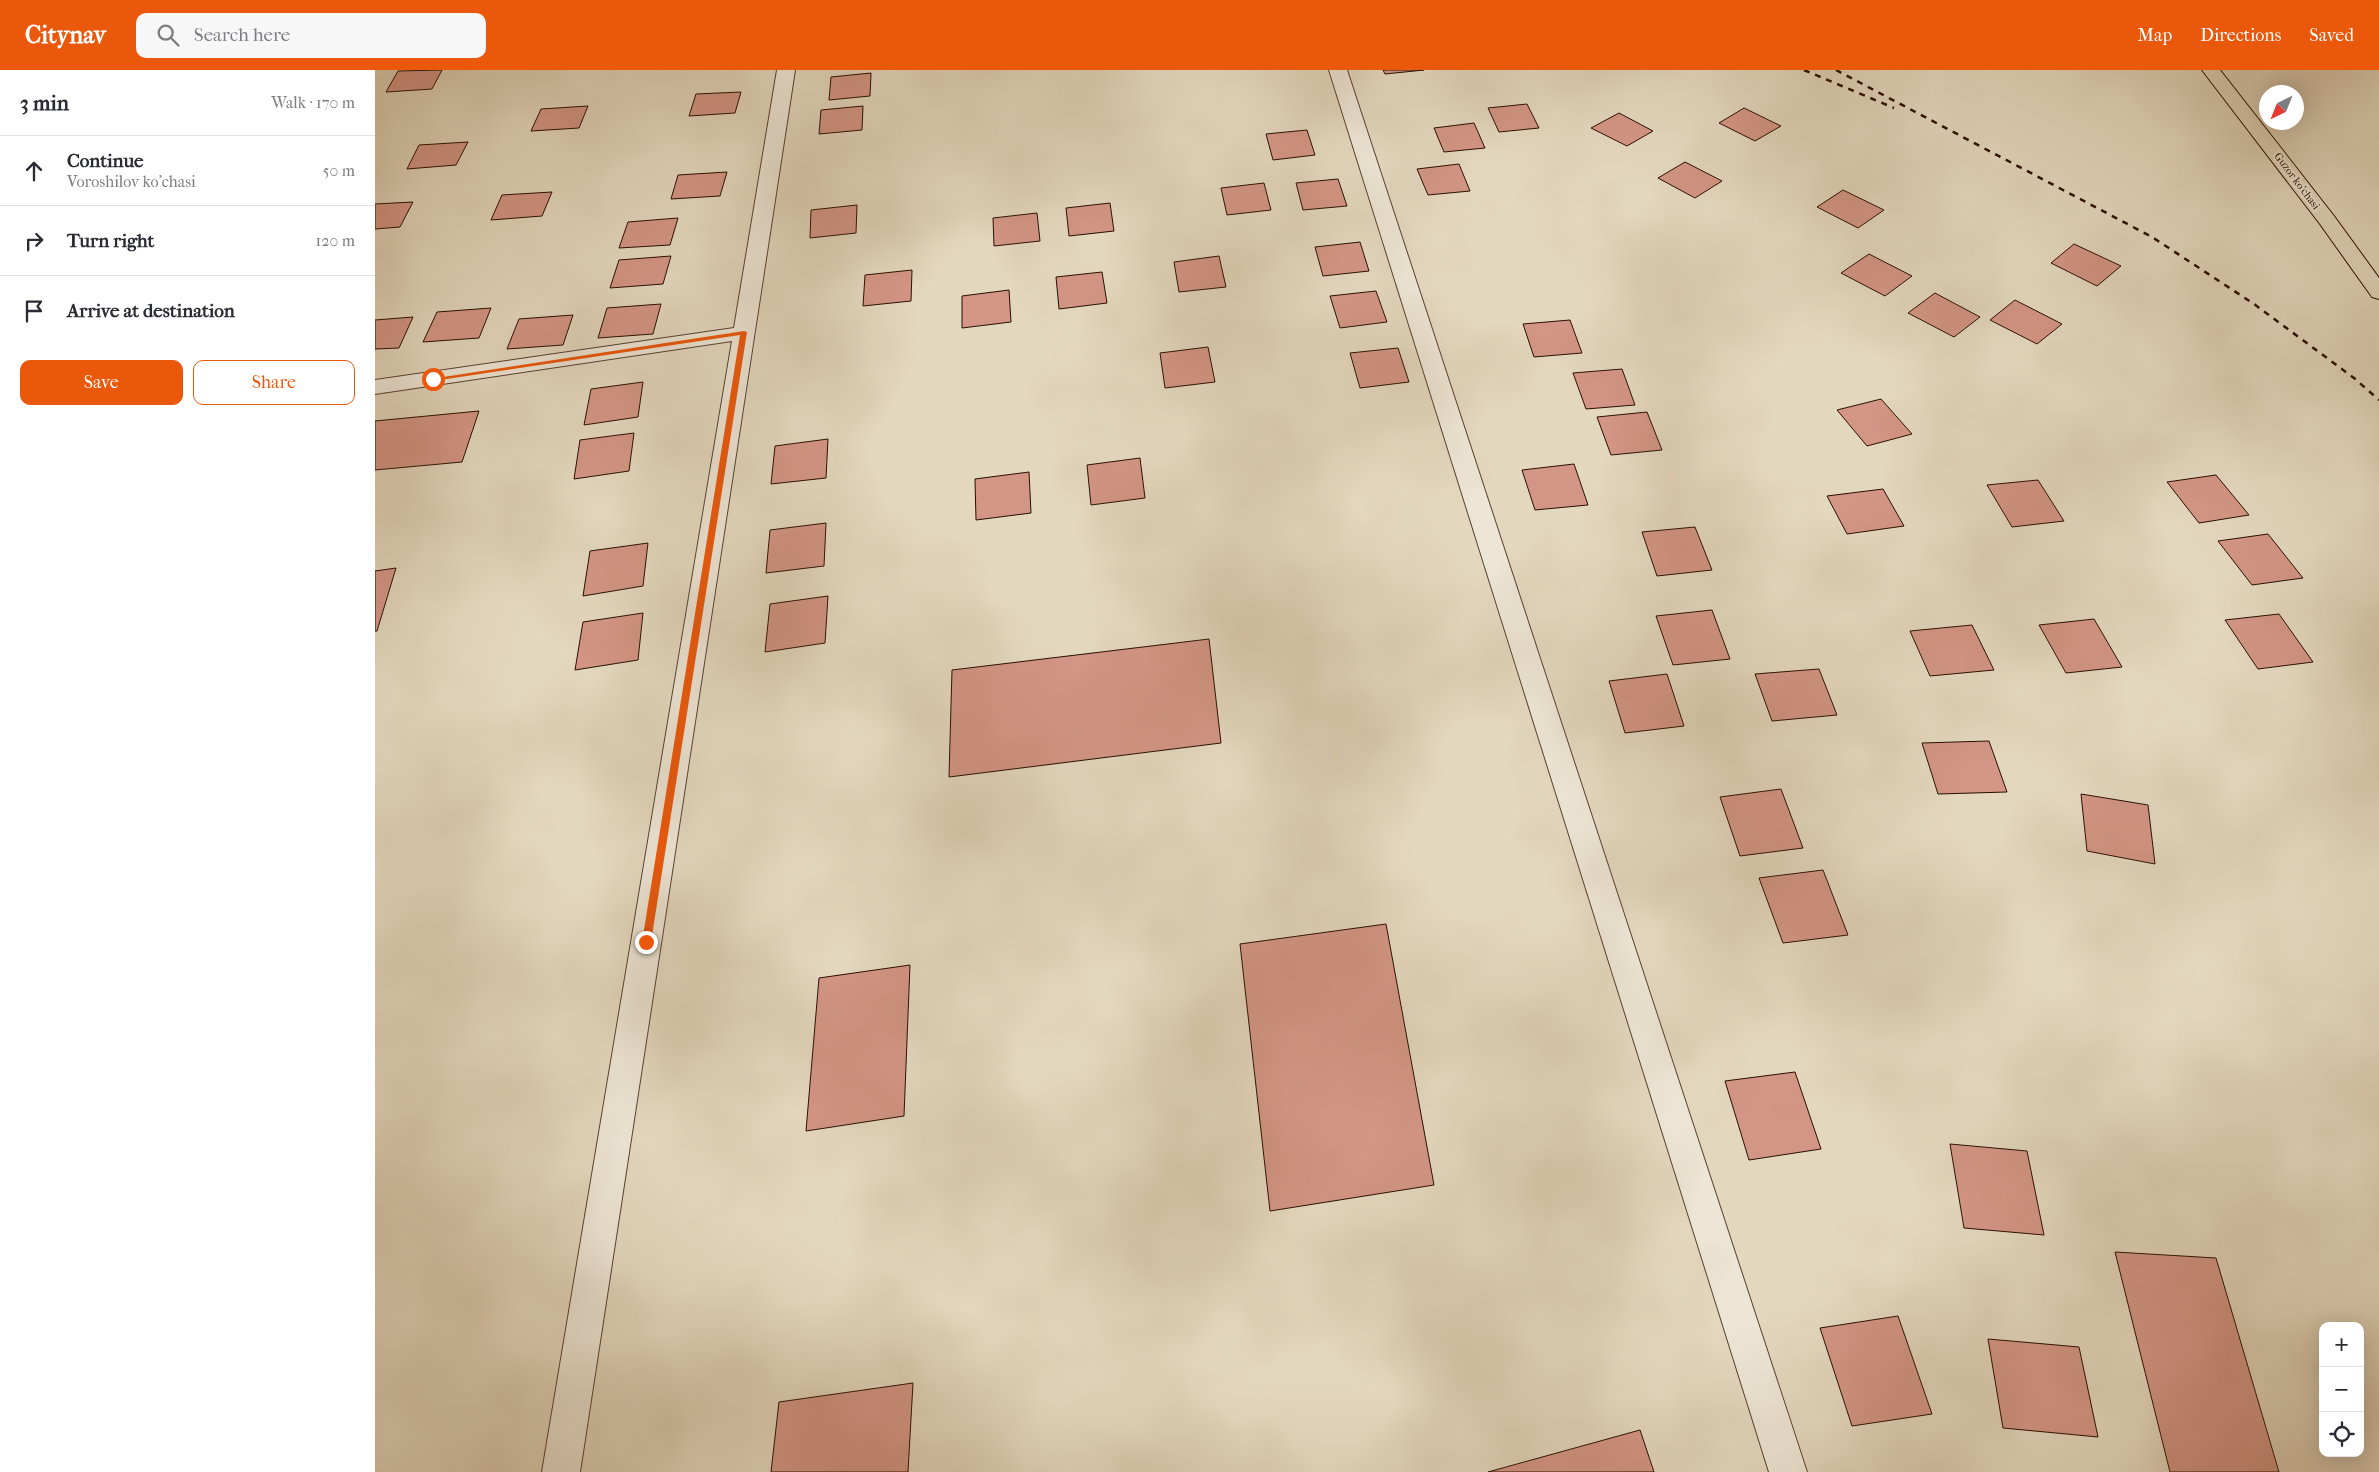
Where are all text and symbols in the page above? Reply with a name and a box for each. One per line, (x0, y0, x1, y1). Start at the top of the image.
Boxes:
search box (136, 13, 486, 58)
text: Citynav (25, 21, 106, 49)
icon: search (154, 21, 182, 49)
text: Search here (194, 24, 290, 46)
text: Map (2138, 25, 2172, 46)
text: Directions (2200, 25, 2281, 46)
text: Saved (2309, 25, 2354, 46)
north arrow (2259, 85, 2304, 130)
text: 3 min (20, 91, 69, 115)
text: Walk · 170 m (271, 93, 355, 112)
text: Continue (67, 150, 143, 172)
street label: Guzor ko'chasi (2271, 150, 2323, 213)
icon: ahead (20, 157, 48, 185)
text: 50 m (323, 161, 355, 180)
text: Voroshilov ko'chasi (67, 172, 196, 191)
icon: right (20, 227, 48, 255)
text: Turn right (67, 230, 154, 252)
text: 120 m (316, 231, 355, 250)
icon: arrive (20, 297, 48, 325)
text: Arrive at destination (67, 300, 235, 322)
button: Save (20, 360, 183, 405)
button: Share (193, 360, 355, 405)
route start (422, 368, 445, 391)
route end (635, 931, 658, 954)
map controls (2319, 1322, 2364, 1457)
button: + (2319, 1322, 2364, 1367)
button: − (2319, 1367, 2364, 1412)
button: locate (2319, 1412, 2364, 1457)

